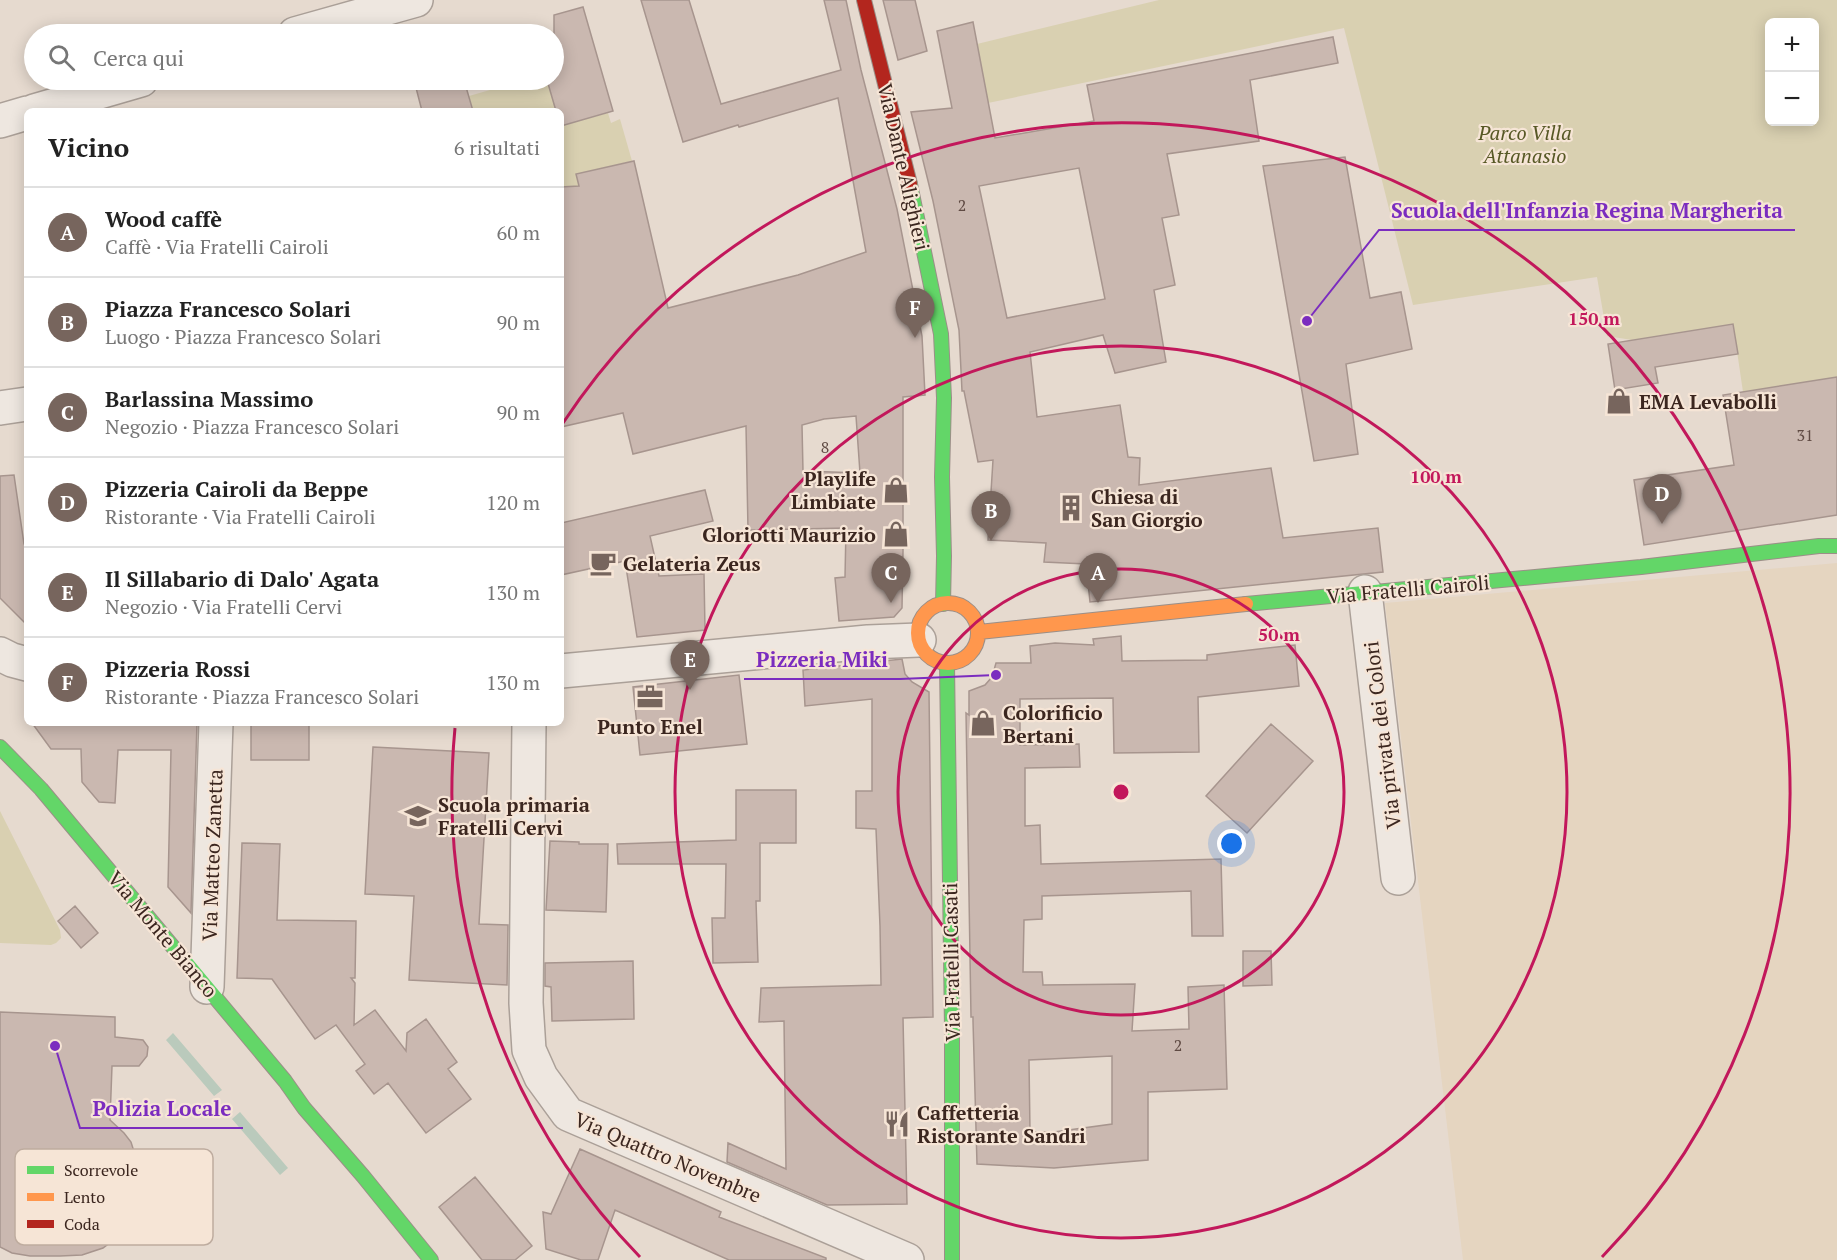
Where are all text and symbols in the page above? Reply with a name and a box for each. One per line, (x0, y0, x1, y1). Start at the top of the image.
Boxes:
map controls (1765, 18, 1819, 126)
button: + (1765, 18, 1819, 72)
search box (24, 24, 564, 90)
icon: search (45, 41, 78, 74)
text: Cerca qui (93, 43, 184, 72)
button: − (1765, 72, 1819, 126)
street label: Via Dante Alighieri (872, 81, 936, 253)
park label: Parco Villa Attanasio (1477, 119, 1572, 169)
text: Vicino (48, 130, 129, 164)
text: 6 risultati (454, 134, 540, 161)
callout: Scuola dell'Infanzia Regina Margherita (1379, 191, 1795, 230)
house number: 2 (958, 194, 966, 216)
text: Scuola dell'Infanzia Regina Margherita (1391, 196, 1783, 224)
text: Wood caffè (105, 204, 222, 233)
text: A (60, 219, 75, 246)
text: 60 m (497, 219, 540, 246)
text: Caffè · Via Fratelli Cairoli (105, 233, 329, 260)
pin: F (896, 288, 934, 338)
text: Piazza Francesco Solari (105, 294, 351, 323)
text: 150 m (1568, 306, 1620, 330)
text: B (61, 309, 74, 336)
text: 90 m (497, 309, 540, 336)
text: Luogo · Piazza Francesco Solari (105, 323, 381, 350)
text: Barlassina Massimo (105, 384, 313, 413)
shop icon: EMA Levabolli (1604, 386, 1634, 416)
place label: EMA Levabolli (1639, 388, 1777, 415)
text: C (61, 399, 74, 426)
text: 90 m (497, 399, 540, 426)
text: Negozio · Piazza Francesco Solari (105, 413, 399, 440)
house number: 31 (1796, 424, 1814, 446)
house number: 8 (821, 436, 829, 458)
text: 100 m (1410, 464, 1462, 488)
place label: Playlife Limbiate (791, 465, 876, 515)
text: Pizzeria Cairoli da Beppe (105, 474, 368, 503)
pin: D (1642, 474, 1682, 524)
shop icon: Playlife Limbiate (881, 475, 911, 505)
place label: Chiesa di San Giorgio (1091, 483, 1203, 533)
text: D (60, 489, 75, 516)
text: 120 m (486, 489, 540, 516)
pin: B (972, 492, 1010, 541)
building icon: Chiesa di San Giorgio (1056, 493, 1086, 523)
text: Ristorante · Via Fratelli Cairoli (105, 503, 375, 530)
shop icon: Gloriotti Maurizio (881, 519, 911, 549)
place label: Gloriotti Maurizio (702, 521, 876, 548)
cafe icon: Gelateria Zeus (588, 548, 618, 578)
place label: Gelateria Zeus (623, 550, 761, 577)
pin: C (872, 554, 910, 603)
pin: A (1078, 554, 1118, 603)
text: Il Sillabario di Dalo' Agata (105, 564, 379, 593)
street label: Via Fratelli Cairoli (1325, 568, 1491, 610)
text: E (61, 579, 74, 606)
text: 130 m (486, 579, 540, 606)
text: Negozio · Via Fratelli Cervi (105, 593, 342, 620)
text: 50 m (1258, 622, 1300, 646)
pin: E (670, 640, 710, 690)
callout: Pizzeria Miki (744, 640, 900, 679)
street label: Via privata dei Colori (1357, 640, 1407, 830)
text: Pizzeria Miki (756, 645, 888, 673)
text: Pizzeria Rossi (105, 654, 250, 683)
text: F (62, 669, 73, 696)
text: 130 m (486, 669, 540, 696)
office icon: Punto Enel (635, 682, 665, 712)
text: Ristorante · Piazza Francesco Solari (105, 683, 419, 710)
place label: Colorificio Bertani (1003, 699, 1103, 749)
shop icon: Colorificio Bertani (968, 708, 998, 738)
place label: Punto Enel (597, 713, 703, 740)
street label: Via Matteo Zanetta (196, 769, 228, 941)
centre of rings (1111, 782, 1131, 802)
place label: Scuola primaria Fratelli Cervi (438, 791, 590, 841)
school or university icon: Scuola primaria Fratelli Cervi (403, 801, 433, 831)
your location (1217, 829, 1246, 858)
street label: Via Monte Bianco (102, 865, 224, 1003)
street label: Via Fratelli Casati (936, 882, 966, 1042)
house number: 2 (1174, 1034, 1182, 1056)
callout: Polizia Locale (80, 1089, 243, 1128)
text: Polizia Locale (92, 1094, 232, 1122)
place label: Caffetteria Ristorante Sandri (917, 1099, 1086, 1149)
street label: Via Quattro Novembre (570, 1105, 766, 1209)
restaurant icon: Caffetteria Ristorante Sandri (882, 1109, 912, 1139)
legend (15, 1149, 213, 1245)
text: Scorrevole (64, 1159, 138, 1181)
text: Lento (64, 1186, 105, 1208)
text: Coda (64, 1213, 100, 1235)

